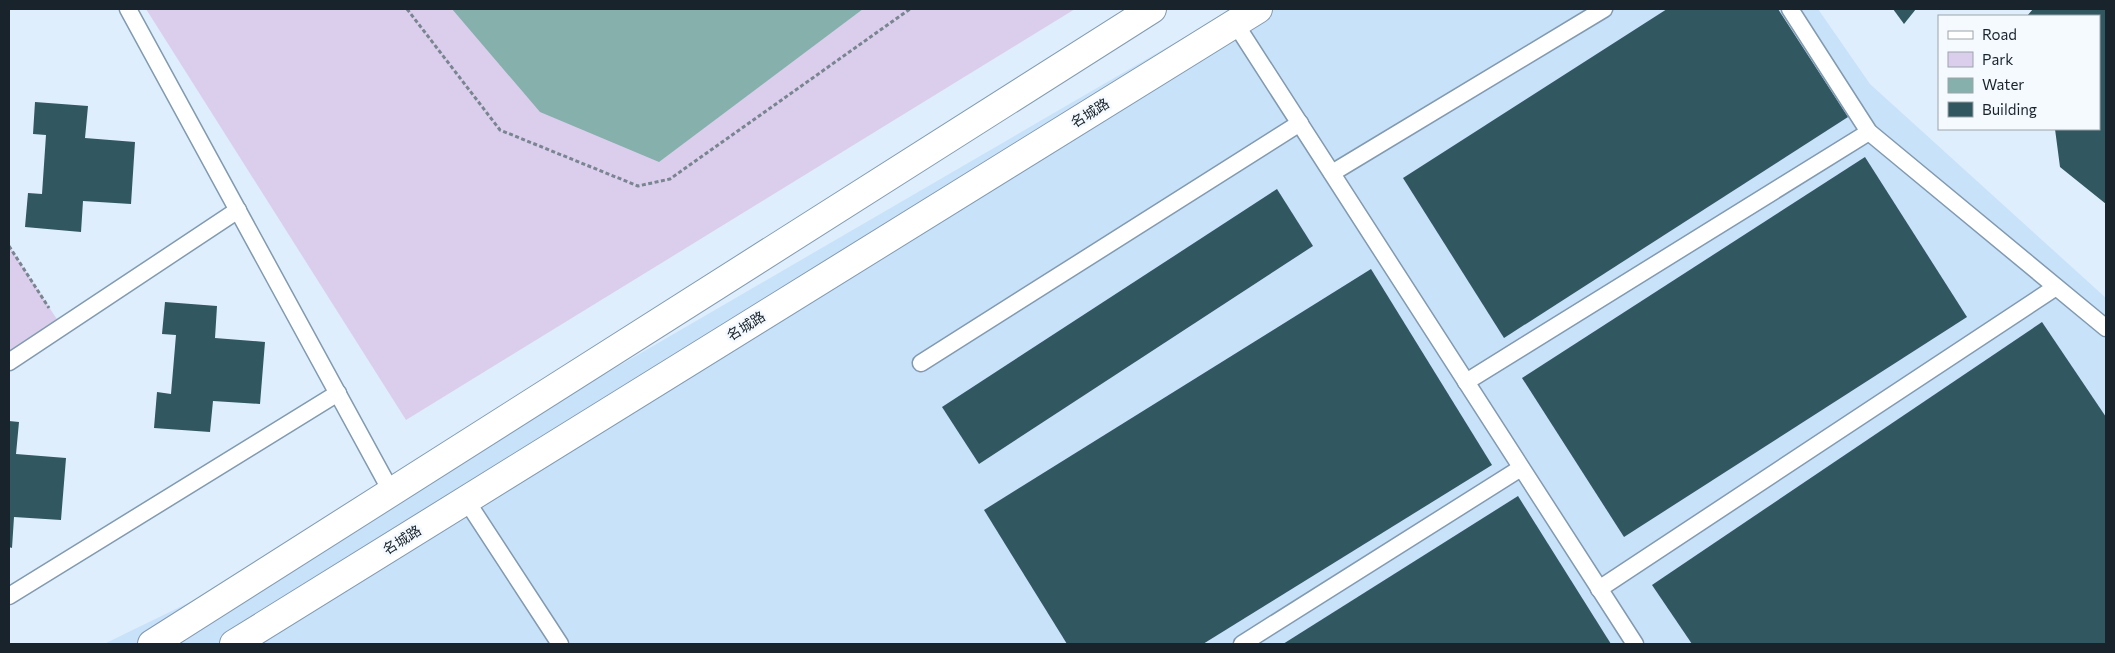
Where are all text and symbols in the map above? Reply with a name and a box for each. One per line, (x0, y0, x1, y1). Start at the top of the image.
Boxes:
legend (1938, 15, 2100, 130)
text: Road (1982, 25, 2017, 43)
text: Park (1982, 50, 2013, 68)
text: Water (1982, 75, 2024, 93)
street label: 名城路 (1067, 94, 1112, 131)
text: Building (1982, 100, 2037, 118)
street label: 名城路 (723, 307, 768, 344)
street label: 名城路 (379, 521, 424, 558)

